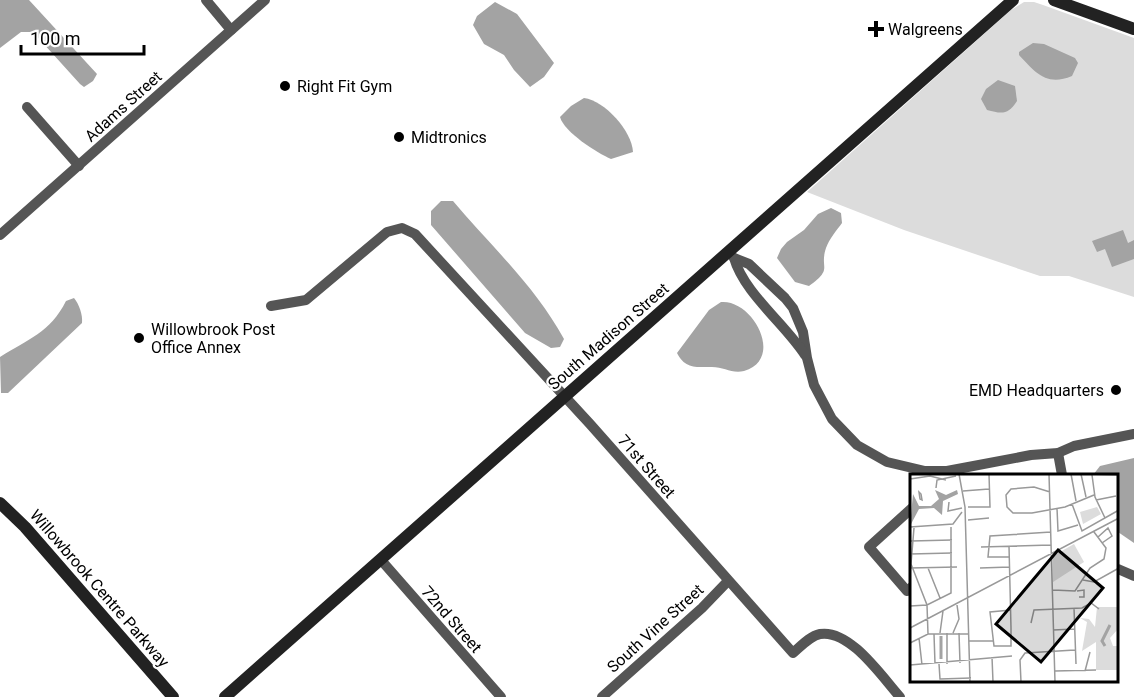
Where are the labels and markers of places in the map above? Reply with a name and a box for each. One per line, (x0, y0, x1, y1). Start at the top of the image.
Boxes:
place label: Walgreens (888, 20, 963, 39)
marker: Walgreens (869, 22, 883, 36)
place label: Right Fit Gym (297, 77, 392, 96)
marker: Right Fit Gym (278, 79, 292, 93)
place label: Midtronics (411, 128, 487, 147)
marker: Midtronics (392, 130, 406, 144)
place label: Willowbrook Post Office Annex (151, 320, 275, 357)
marker: Willowbrook Post Office Annex (132, 331, 146, 345)
place label: EMD Headquarters (969, 381, 1104, 400)
marker: EMD Headquarters (1109, 383, 1123, 397)

